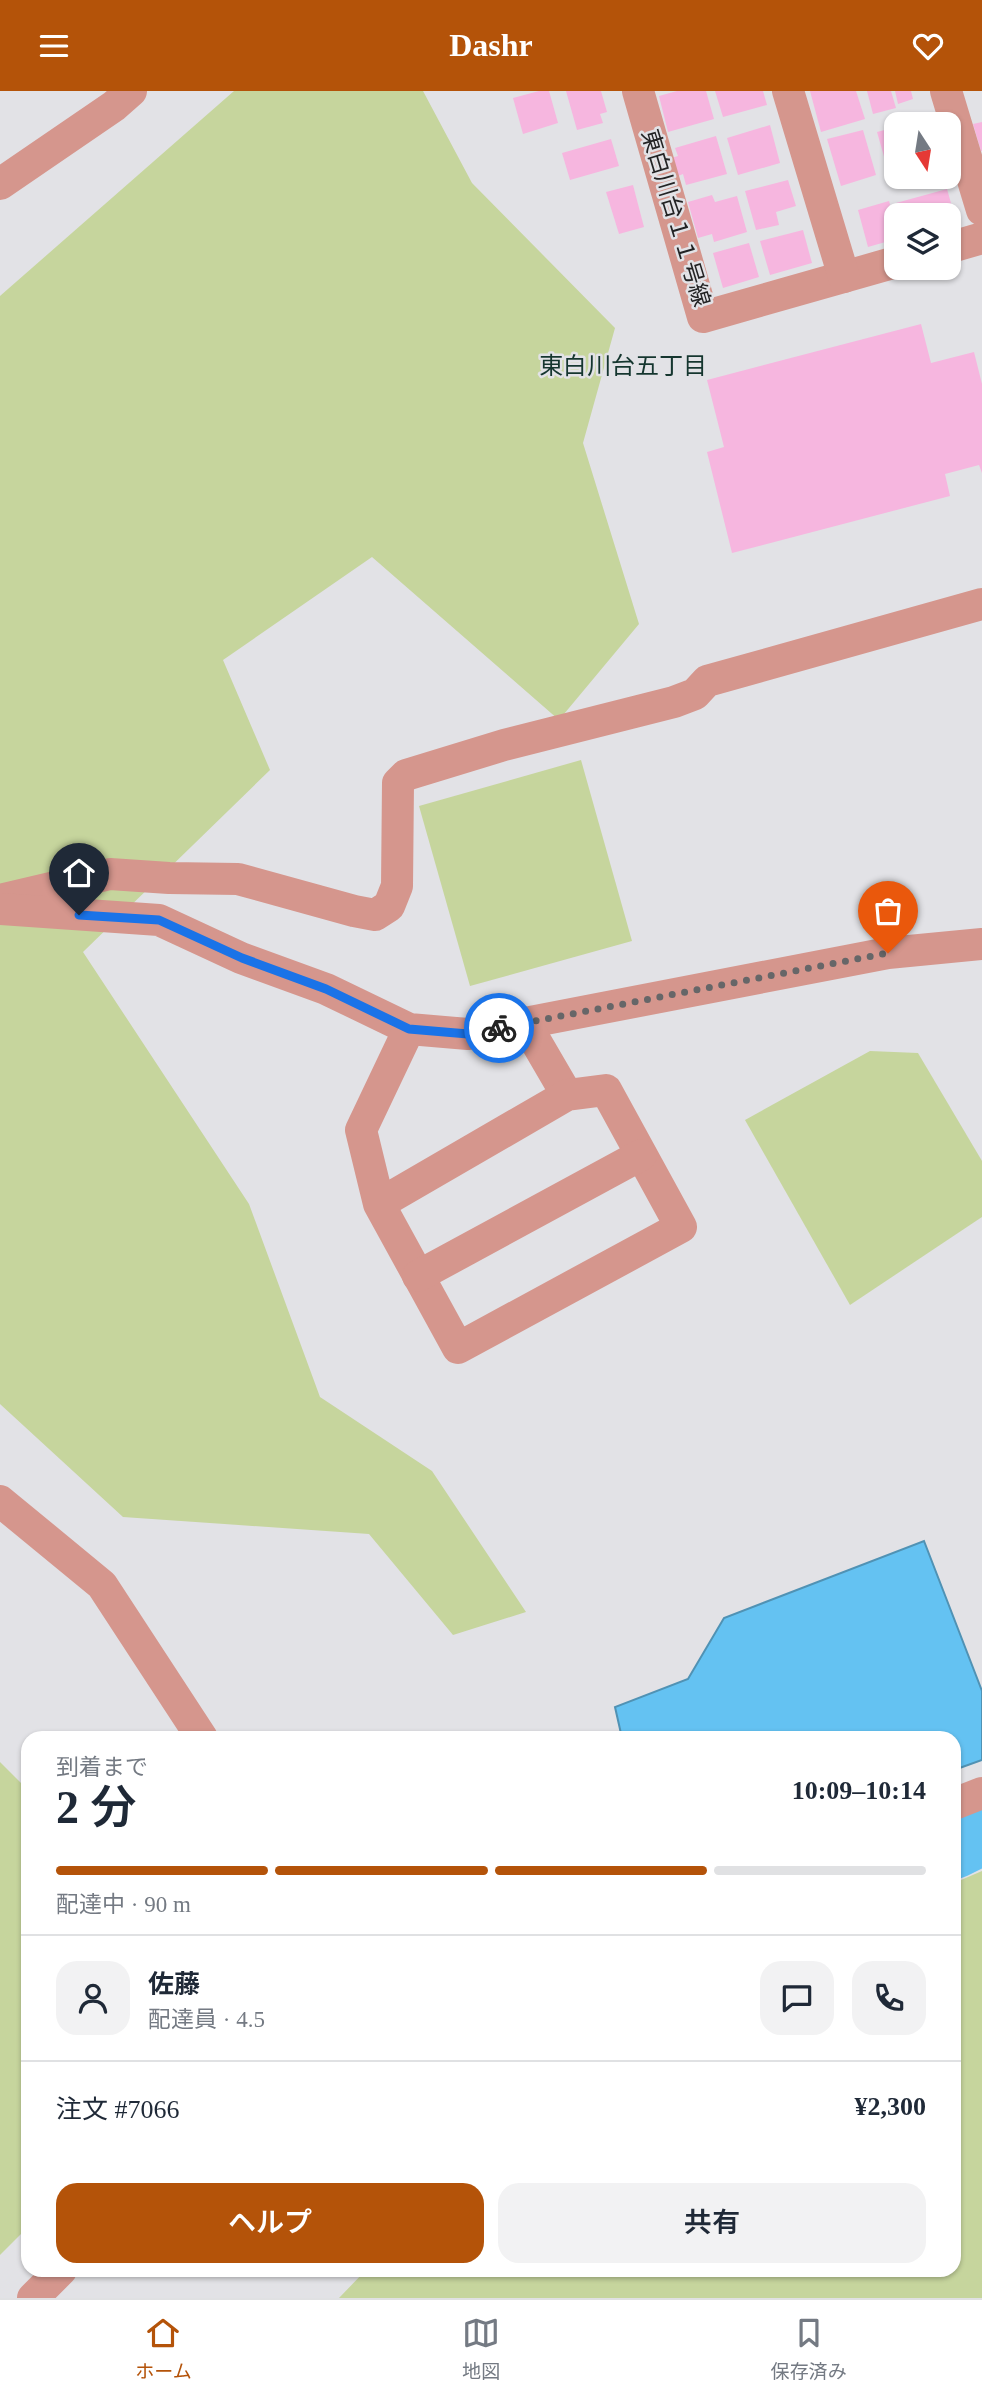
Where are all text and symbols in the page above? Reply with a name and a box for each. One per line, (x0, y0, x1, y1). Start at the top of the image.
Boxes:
icon: menu (35, 27, 73, 65)
text: Dashr (449, 27, 533, 63)
icon: heart (909, 27, 947, 65)
north arrow (884, 112, 961, 189)
map controls (884, 112, 961, 280)
street label: 東白川台１１号線 (637, 127, 714, 310)
button: layers (884, 203, 961, 280)
district label: 東白川台五丁目 (539, 353, 707, 379)
pin (49, 843, 109, 915)
icon: home (60, 854, 98, 892)
pin (858, 881, 918, 953)
icon: bag (869, 892, 907, 930)
courier (464, 993, 534, 1063)
icon: bike (480, 1009, 518, 1047)
text: 到着まで (56, 1755, 148, 1780)
text: 10:09–10:14 (792, 1776, 926, 1805)
text: 2 分 (56, 1782, 137, 1833)
text: 配達中 · 90 m (56, 1892, 191, 1917)
button: person (56, 1961, 130, 2035)
button: chat (760, 1961, 834, 2035)
button: phone (852, 1961, 926, 2035)
text: 佐藤 (148, 1970, 200, 1999)
text: 配達員 · 4.5 (148, 2007, 265, 2032)
text: ¥2,300 (855, 2092, 926, 2121)
text: 注文 #7066 (56, 2095, 180, 2124)
button: ヘルプ (56, 2183, 484, 2263)
button: 共有 (498, 2183, 926, 2263)
tab: ホーム (135, 2314, 192, 2383)
tab: 地図 (462, 2314, 500, 2383)
tab: 保存済み (771, 2314, 847, 2383)

